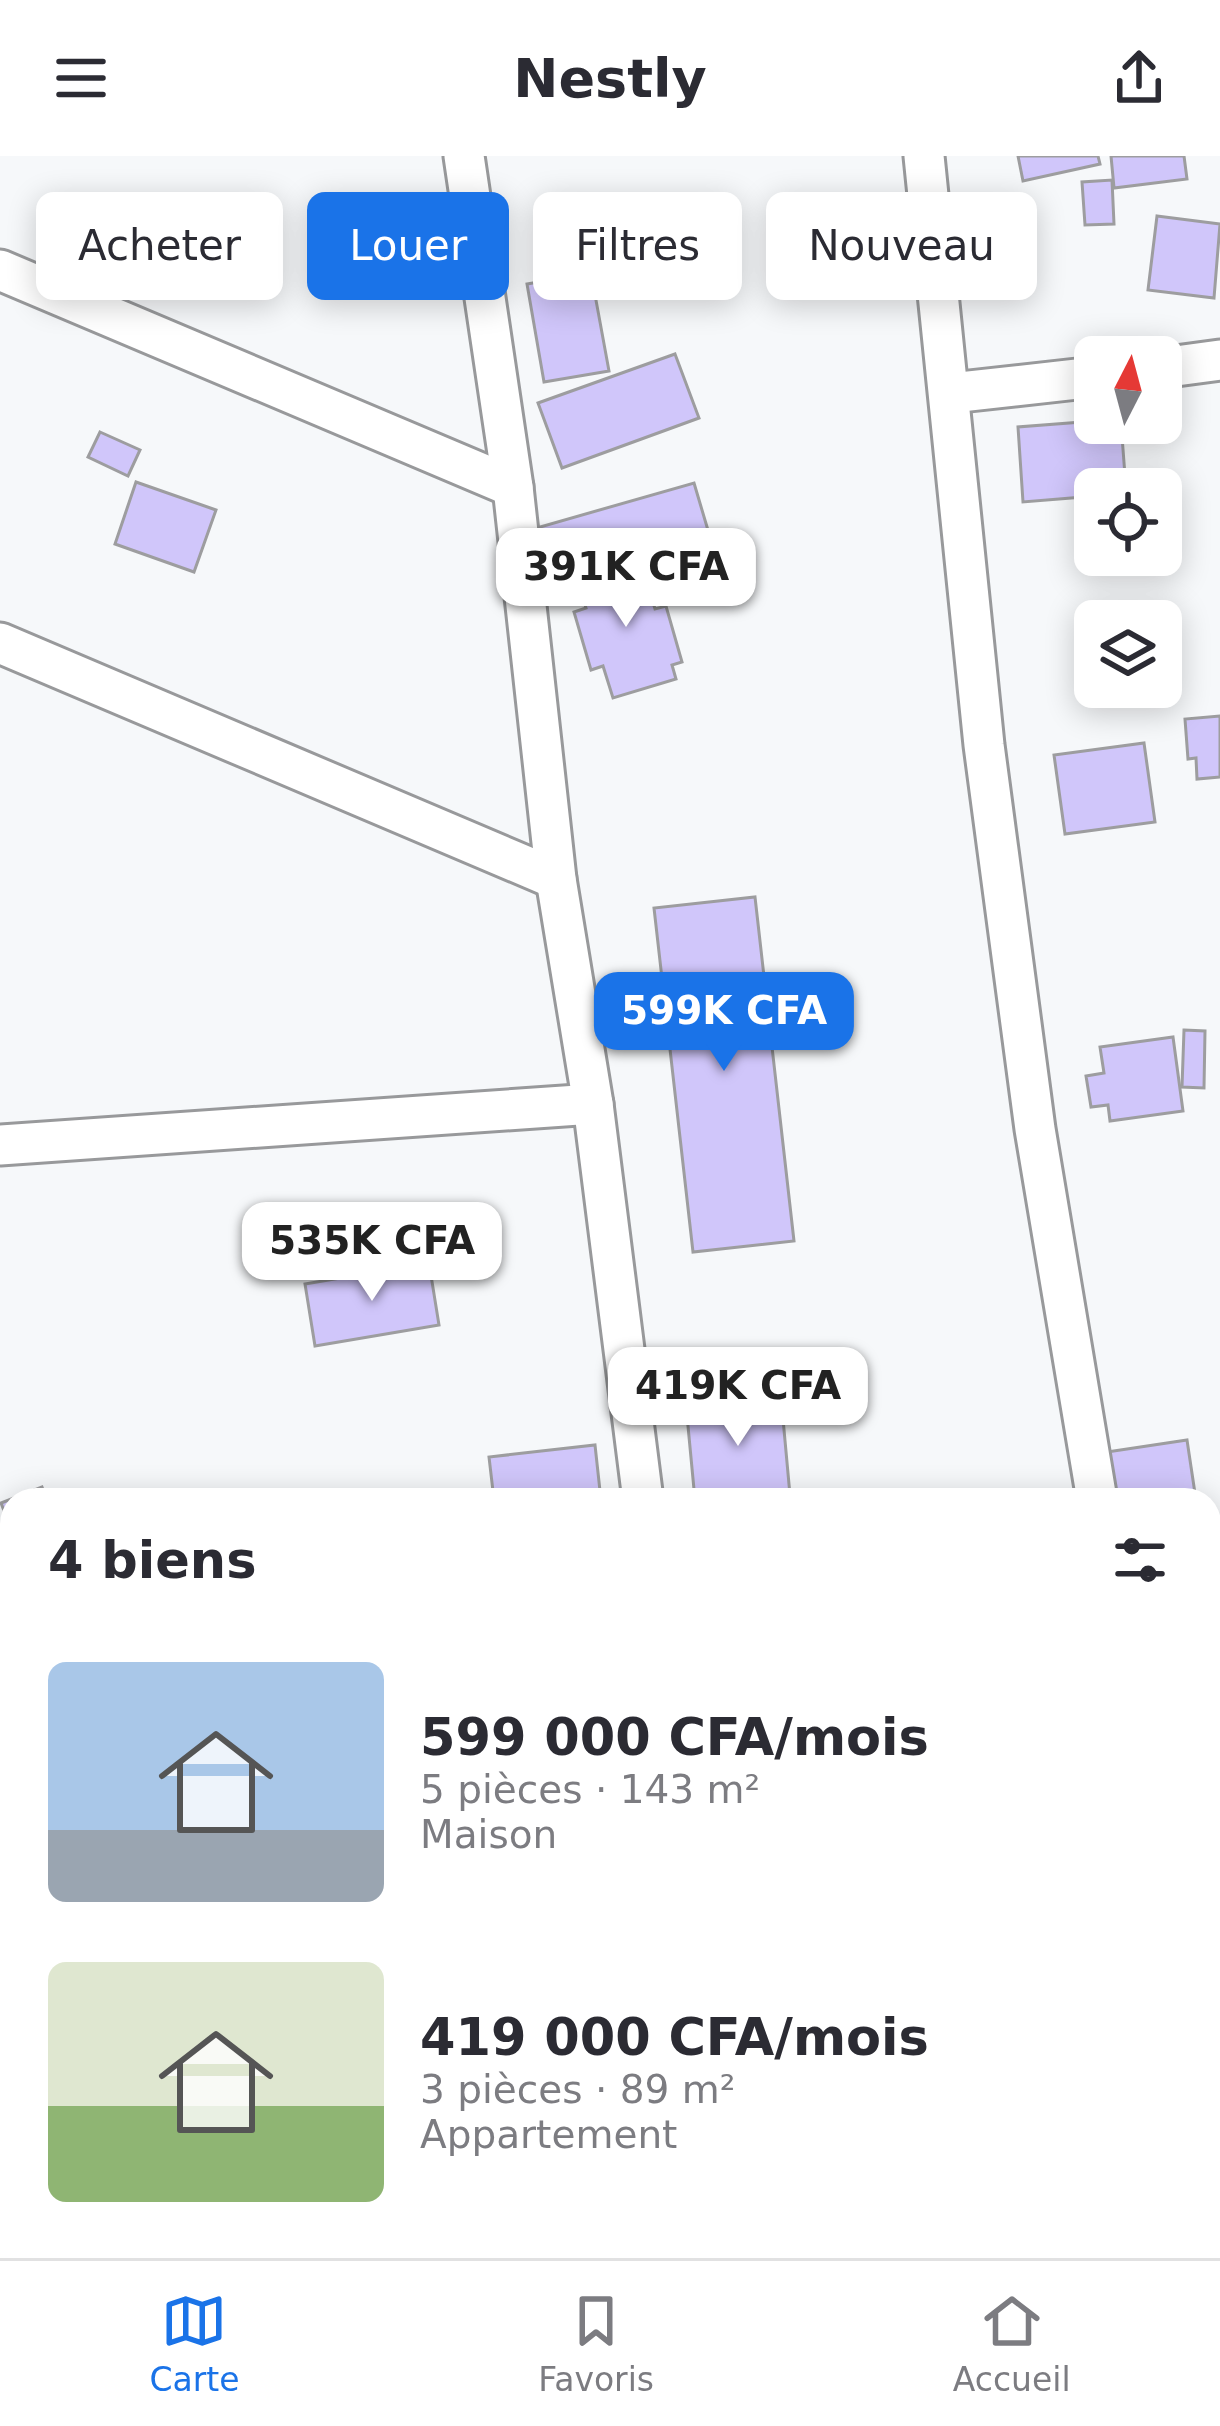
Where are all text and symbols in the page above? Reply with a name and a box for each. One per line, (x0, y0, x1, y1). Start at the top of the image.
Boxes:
icon: menu (48, 45, 114, 111)
icon: share (1106, 45, 1172, 111)
text: Nestly (513, 47, 707, 110)
chip: Acheter (36, 192, 283, 300)
chip: Louer (307, 192, 509, 300)
chip: Filtres (533, 192, 742, 300)
chip: Nouveau (766, 192, 1037, 300)
north arrow (1074, 336, 1182, 444)
map controls (1074, 336, 1182, 708)
button: locate (1074, 468, 1182, 576)
pin: 391K CFA (502, 528, 750, 630)
text: 391K CFA (523, 544, 729, 589)
button: layers (1074, 600, 1182, 708)
pin: 599K CFA (600, 972, 848, 1074)
text: 599K CFA (621, 988, 827, 1033)
pin: 535K CFA (248, 1202, 496, 1304)
text: 535K CFA (269, 1218, 475, 1263)
pin: 419K CFA (614, 1347, 862, 1449)
text: 419K CFA (635, 1363, 841, 1408)
icon: filters (1107, 1527, 1173, 1593)
text: 4 biens (48, 1531, 256, 1590)
text: 599 000 CFA/mois (420, 1708, 929, 1767)
icon: home (144, 1710, 288, 1854)
text: 5 pièces · 143 m² (420, 1767, 760, 1812)
text: Maison (420, 1812, 557, 1857)
text: 419 000 CFA/mois (420, 2008, 929, 2067)
icon: home (144, 2010, 288, 2154)
text: 3 pièces · 89 m² (420, 2067, 735, 2112)
text: Appartement (420, 2112, 677, 2157)
tab: Carte (149, 2288, 239, 2399)
tab: Favoris (538, 2288, 654, 2399)
tab: Accueil (953, 2288, 1071, 2399)

